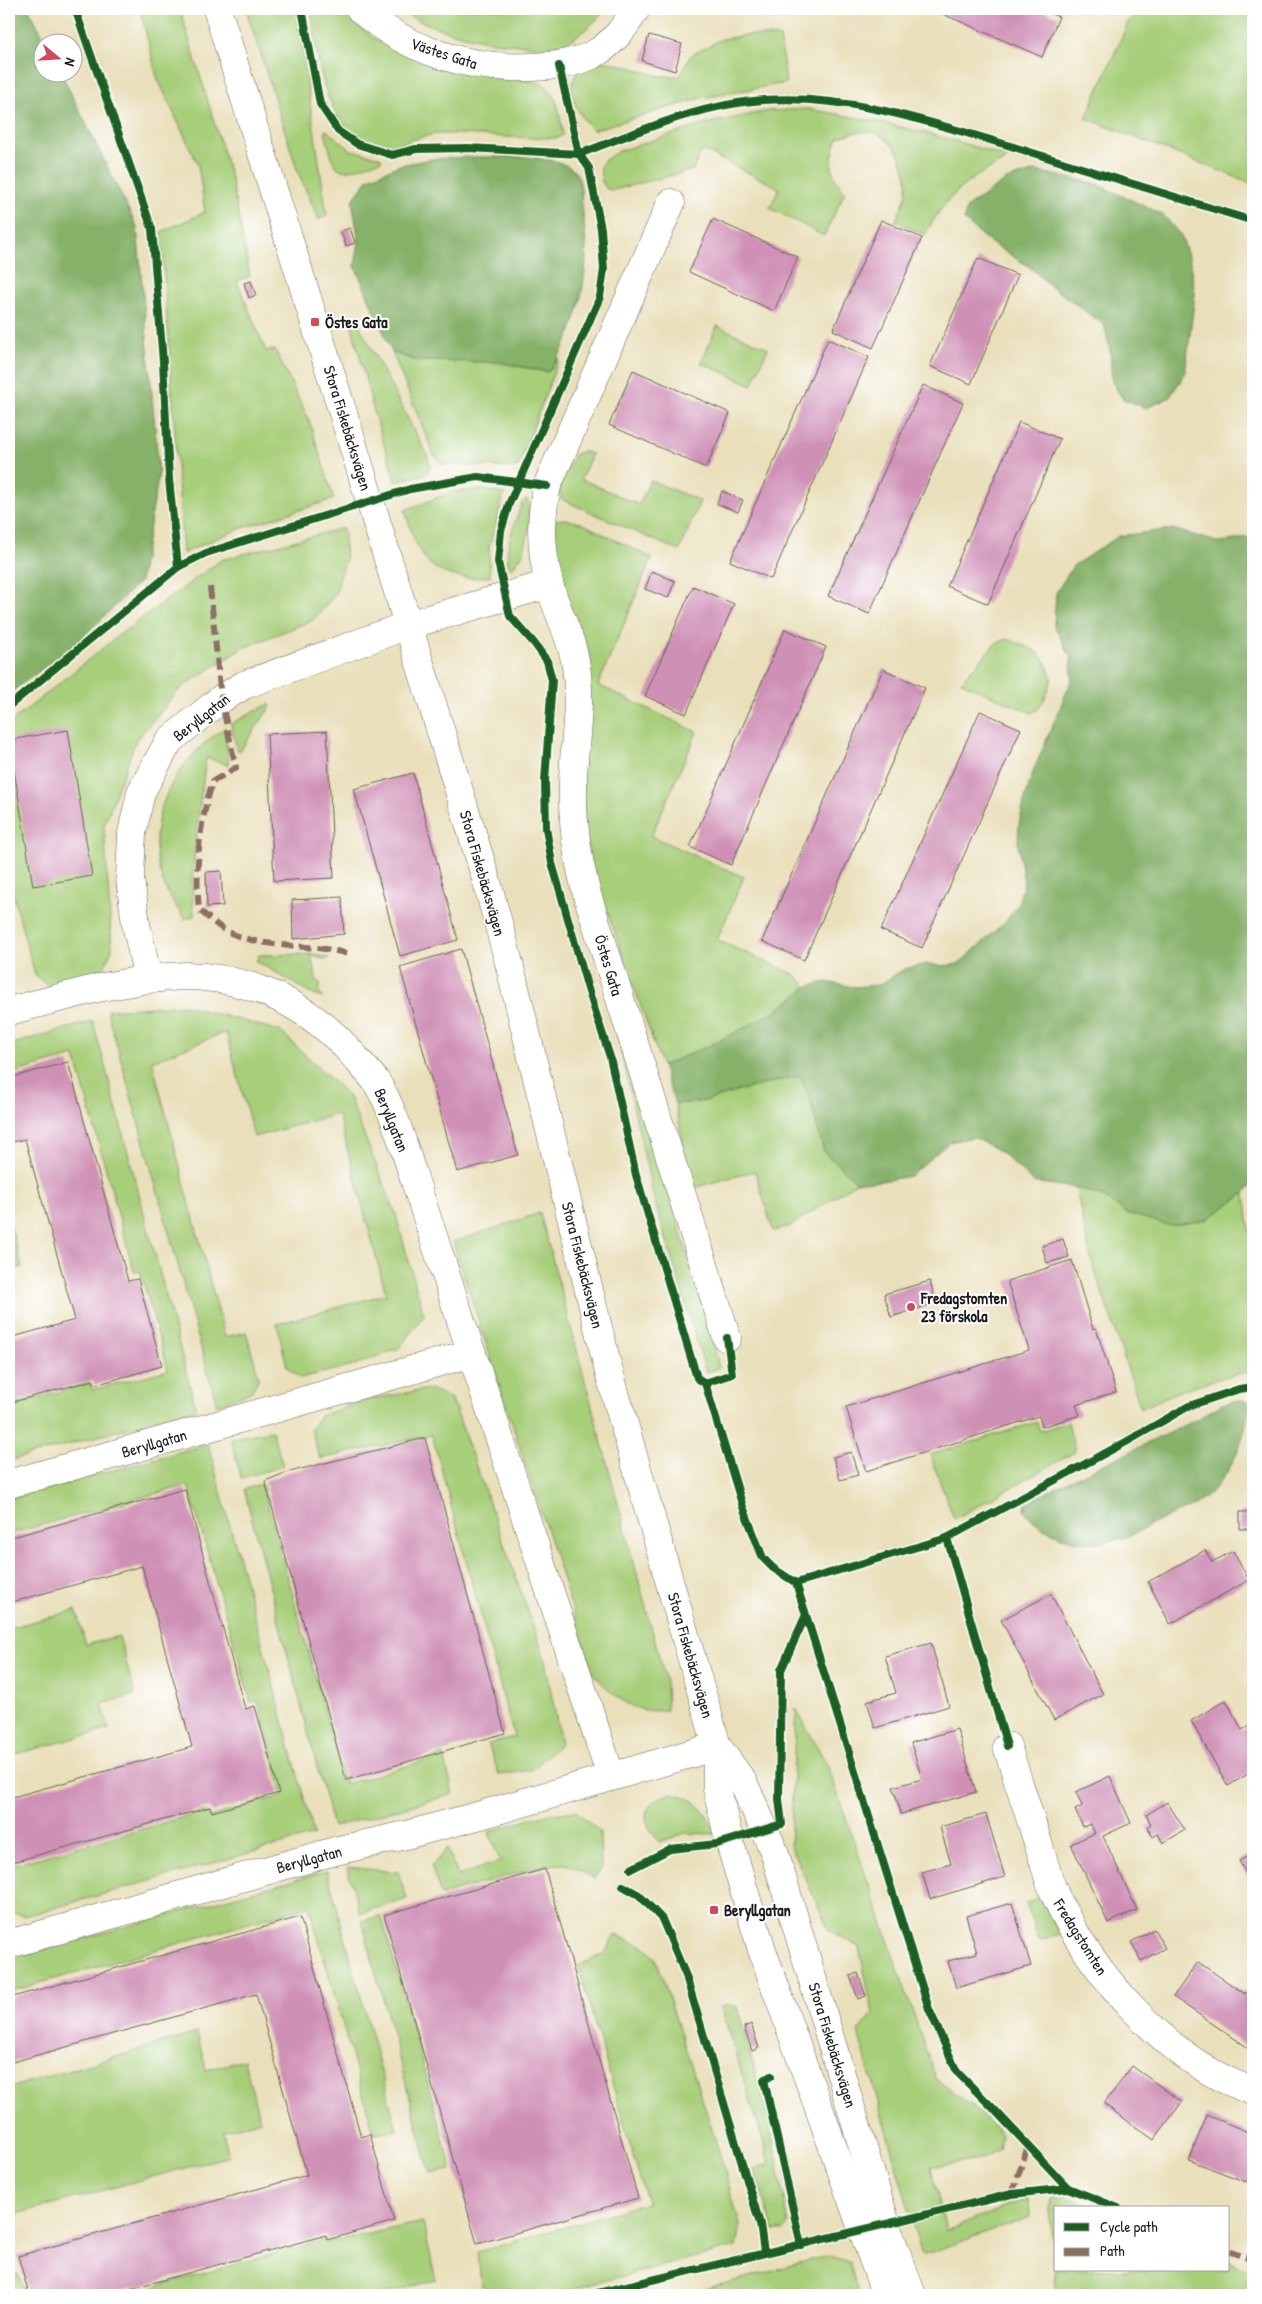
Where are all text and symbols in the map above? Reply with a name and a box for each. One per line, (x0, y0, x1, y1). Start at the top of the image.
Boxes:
north arrow (32, 32, 82, 82)
street label: Västes Gata (408, 32, 480, 74)
text: N (60, 56, 81, 69)
place label: Östes Gata (325, 311, 388, 333)
marker: Östes Gata (309, 316, 321, 328)
street label: Stora Fiskebäcksvägen (319, 363, 377, 493)
street label: Beryllgatan (168, 688, 234, 746)
street label: Stora Fiskebäcksvägen (455, 808, 511, 938)
street label: Östes Gata (589, 932, 629, 998)
street label: Beryllgatan (369, 1085, 415, 1155)
street label: Stora Fiskebäcksvägen (557, 1200, 609, 1330)
place label: Fredagstomten 23 förskola (920, 1287, 1007, 1327)
marker: Fredagstomten 23 förskola (905, 1301, 917, 1313)
street label: Beryllgatan (119, 1423, 189, 1463)
street label: Stora Fiskebäcksvägen (663, 1590, 719, 1720)
street label: Beryllgatan (274, 1840, 344, 1878)
street label: Fredagstomten (1048, 1894, 1113, 1979)
place label: Beryllgatan (724, 1899, 791, 1922)
marker: Beryllgatan (708, 1904, 720, 1916)
street label: Stora Fiskebäcksvägen (804, 1980, 862, 2110)
legend (1054, 2206, 1230, 2272)
text: Cycle path (1100, 2216, 1158, 2237)
text: Path (1100, 2240, 1125, 2261)

